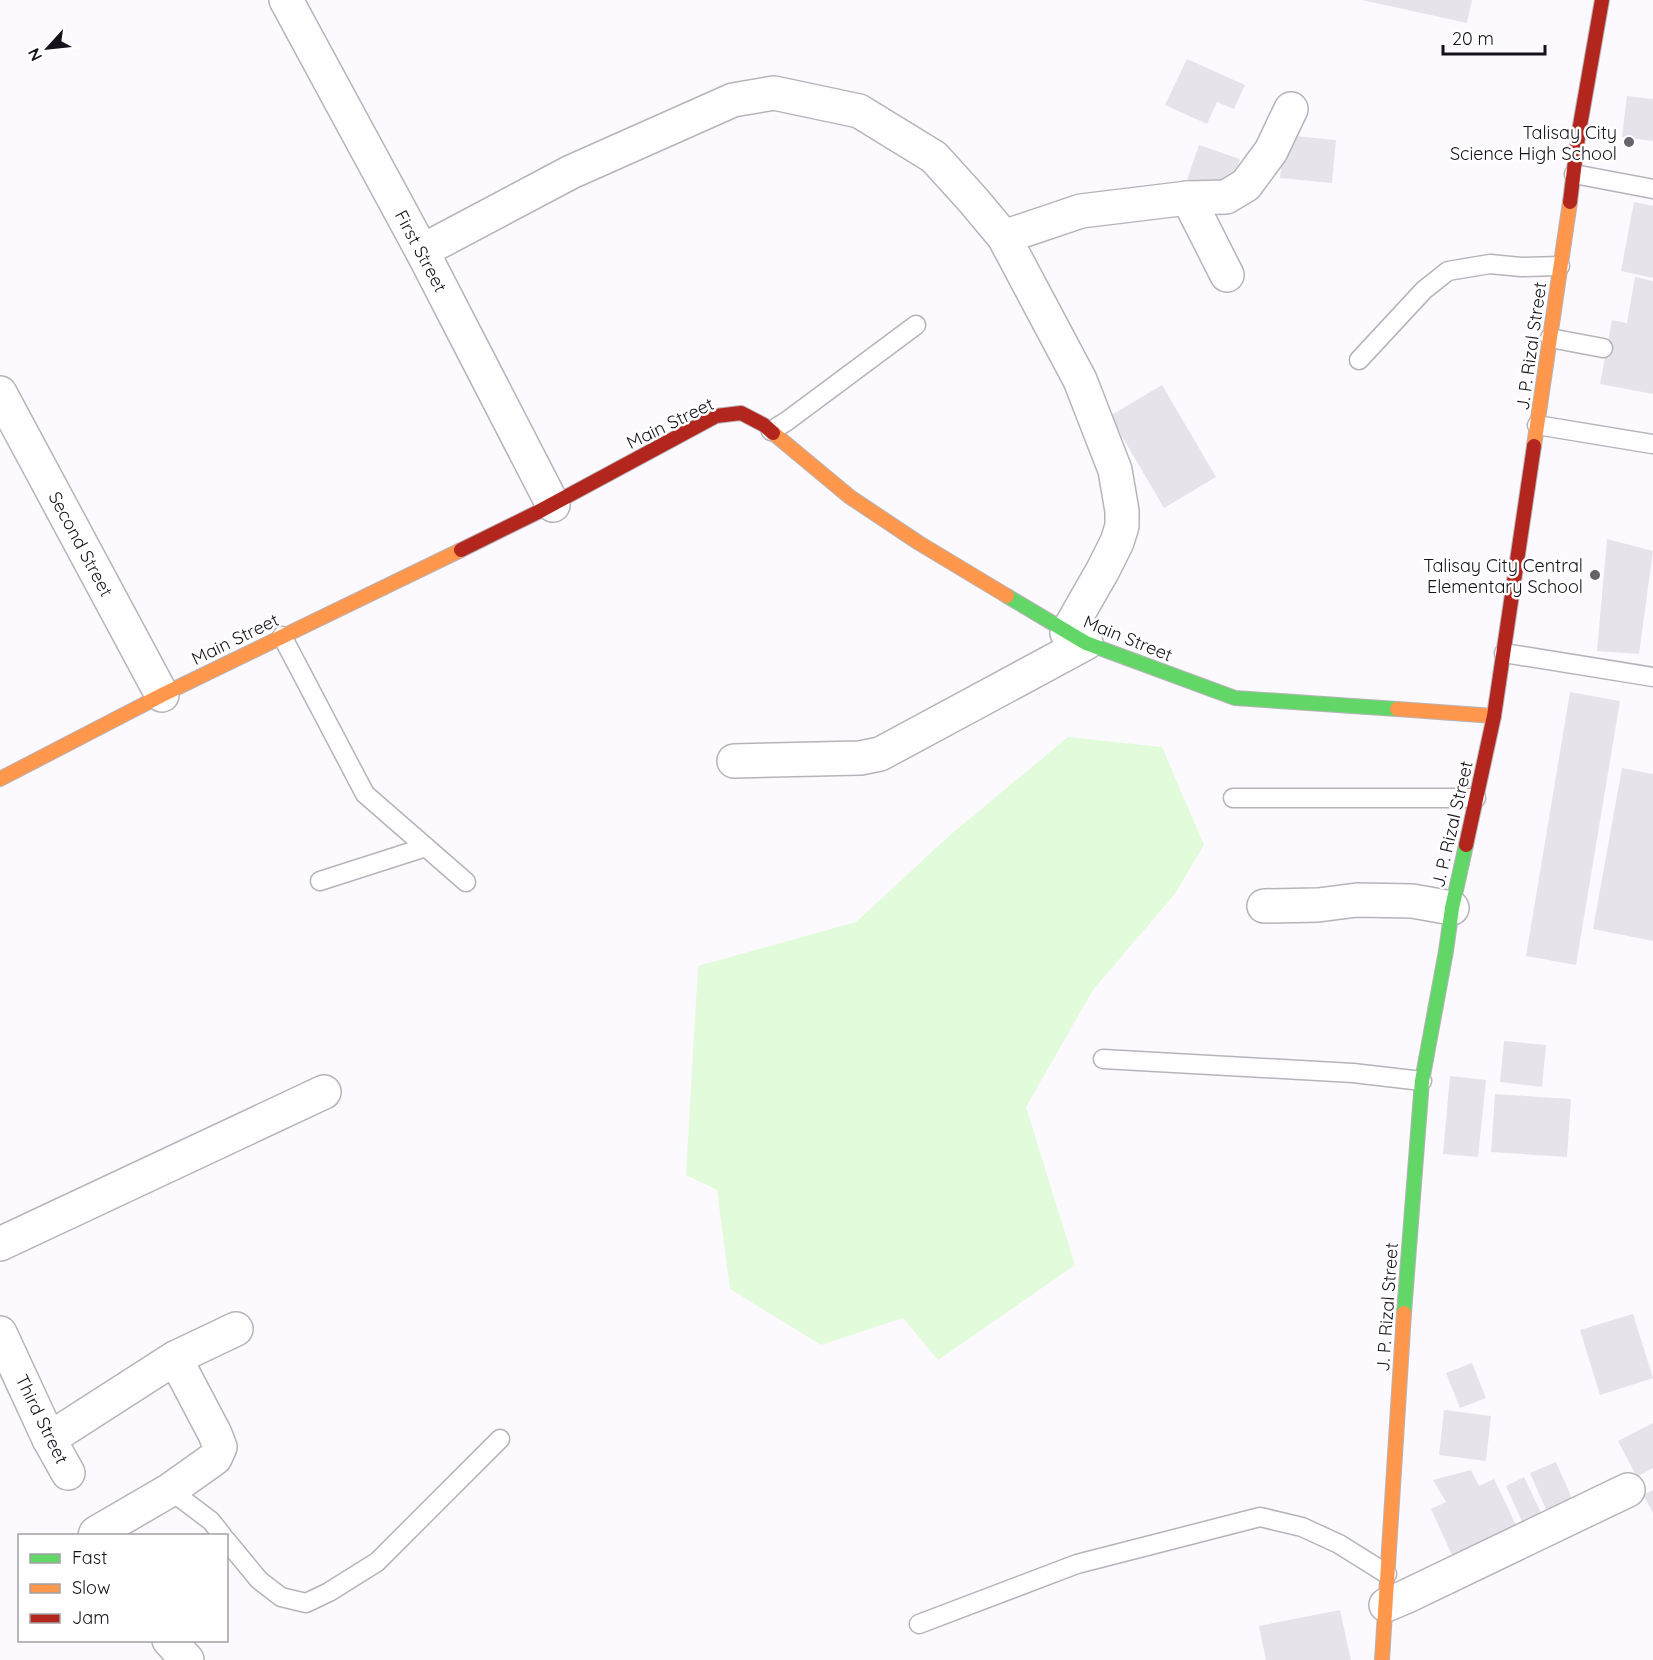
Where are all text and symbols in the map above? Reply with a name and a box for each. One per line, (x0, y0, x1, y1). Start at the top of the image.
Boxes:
north arrow (18, 18, 78, 78)
scale bar (1443, 18, 1545, 56)
text: 20 m (1452, 27, 1494, 50)
text: N (23, 45, 46, 65)
place label: Talisay City Science High School (1450, 121, 1617, 165)
marker: Talisay City Science High School (1622, 135, 1636, 149)
street label: First Street (390, 206, 452, 296)
street label: J. P. Rizal Street (1511, 280, 1551, 412)
street label: Main Street (623, 392, 717, 454)
street label: Second Street (44, 487, 118, 601)
place label: Talisay City Central Elementary School (1423, 554, 1583, 598)
marker: Talisay City Central Elementary School (1588, 568, 1602, 582)
street label: Main Street (188, 608, 282, 670)
street label: Main Street (1080, 610, 1176, 666)
street label: J. P. Rizal Street (1426, 758, 1478, 890)
street label: J. P. Rizal Street (1371, 1242, 1403, 1372)
street label: Third Street (11, 1371, 73, 1467)
legend (18, 1534, 228, 1642)
text: Fast (72, 1546, 107, 1569)
text: Slow (72, 1576, 110, 1599)
text: Jam (72, 1606, 110, 1629)

